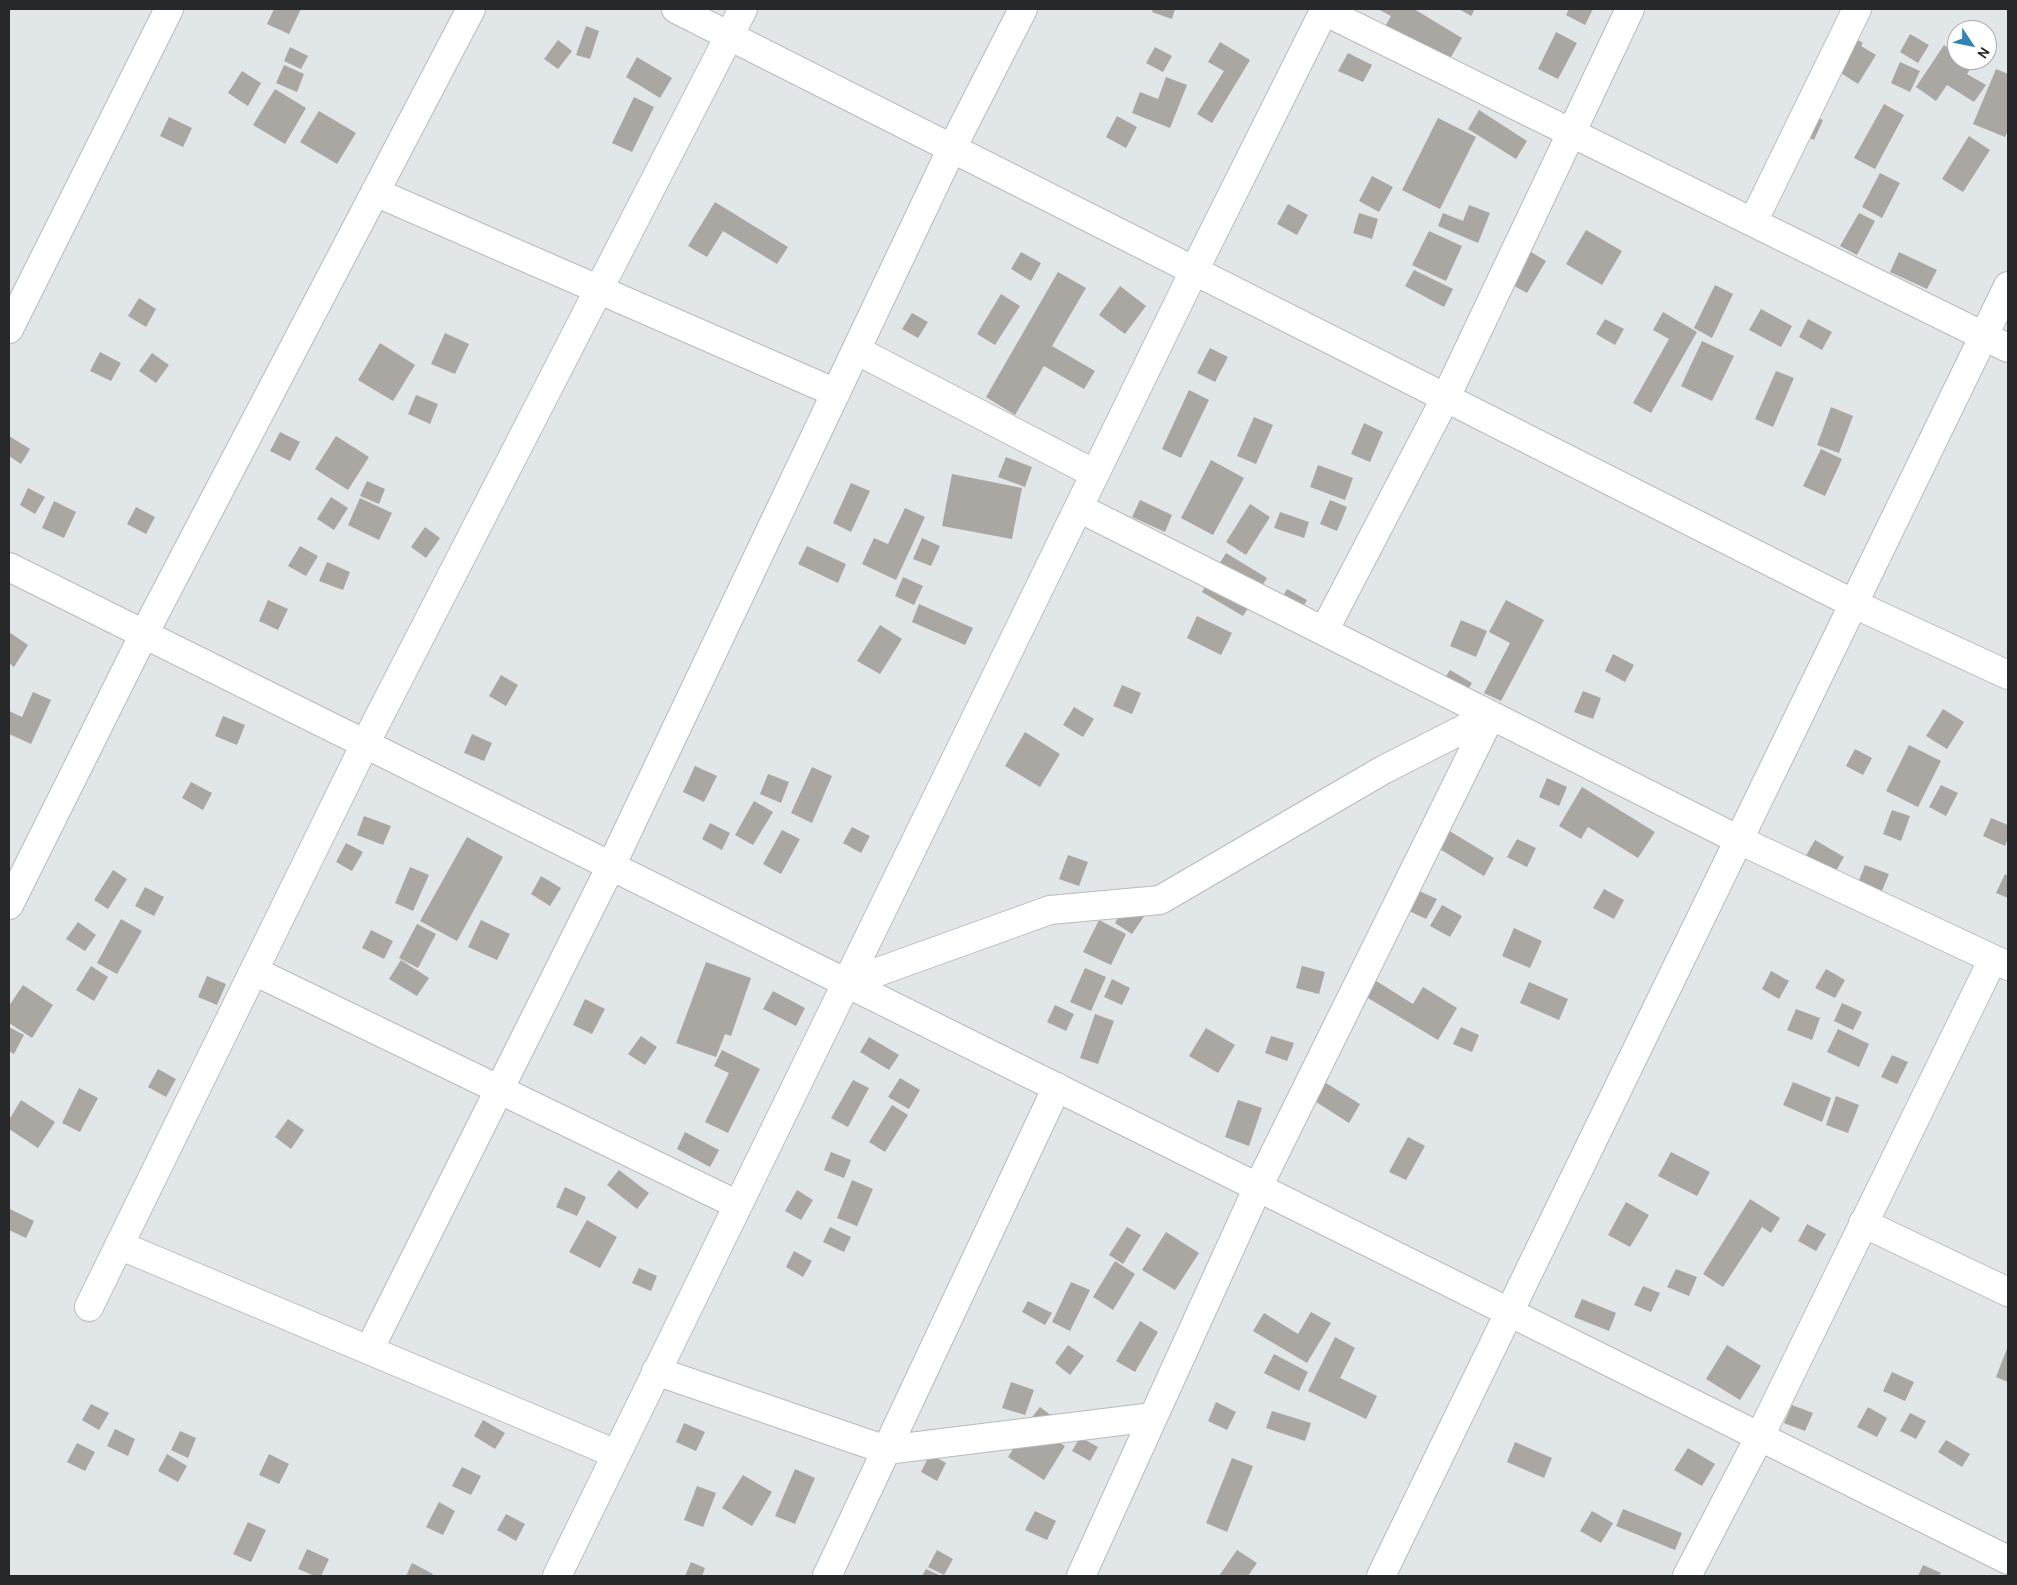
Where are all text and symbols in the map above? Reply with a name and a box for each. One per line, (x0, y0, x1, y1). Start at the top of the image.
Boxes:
north arrow (1947, 20, 1997, 70)
text: N (1973, 44, 1994, 62)

